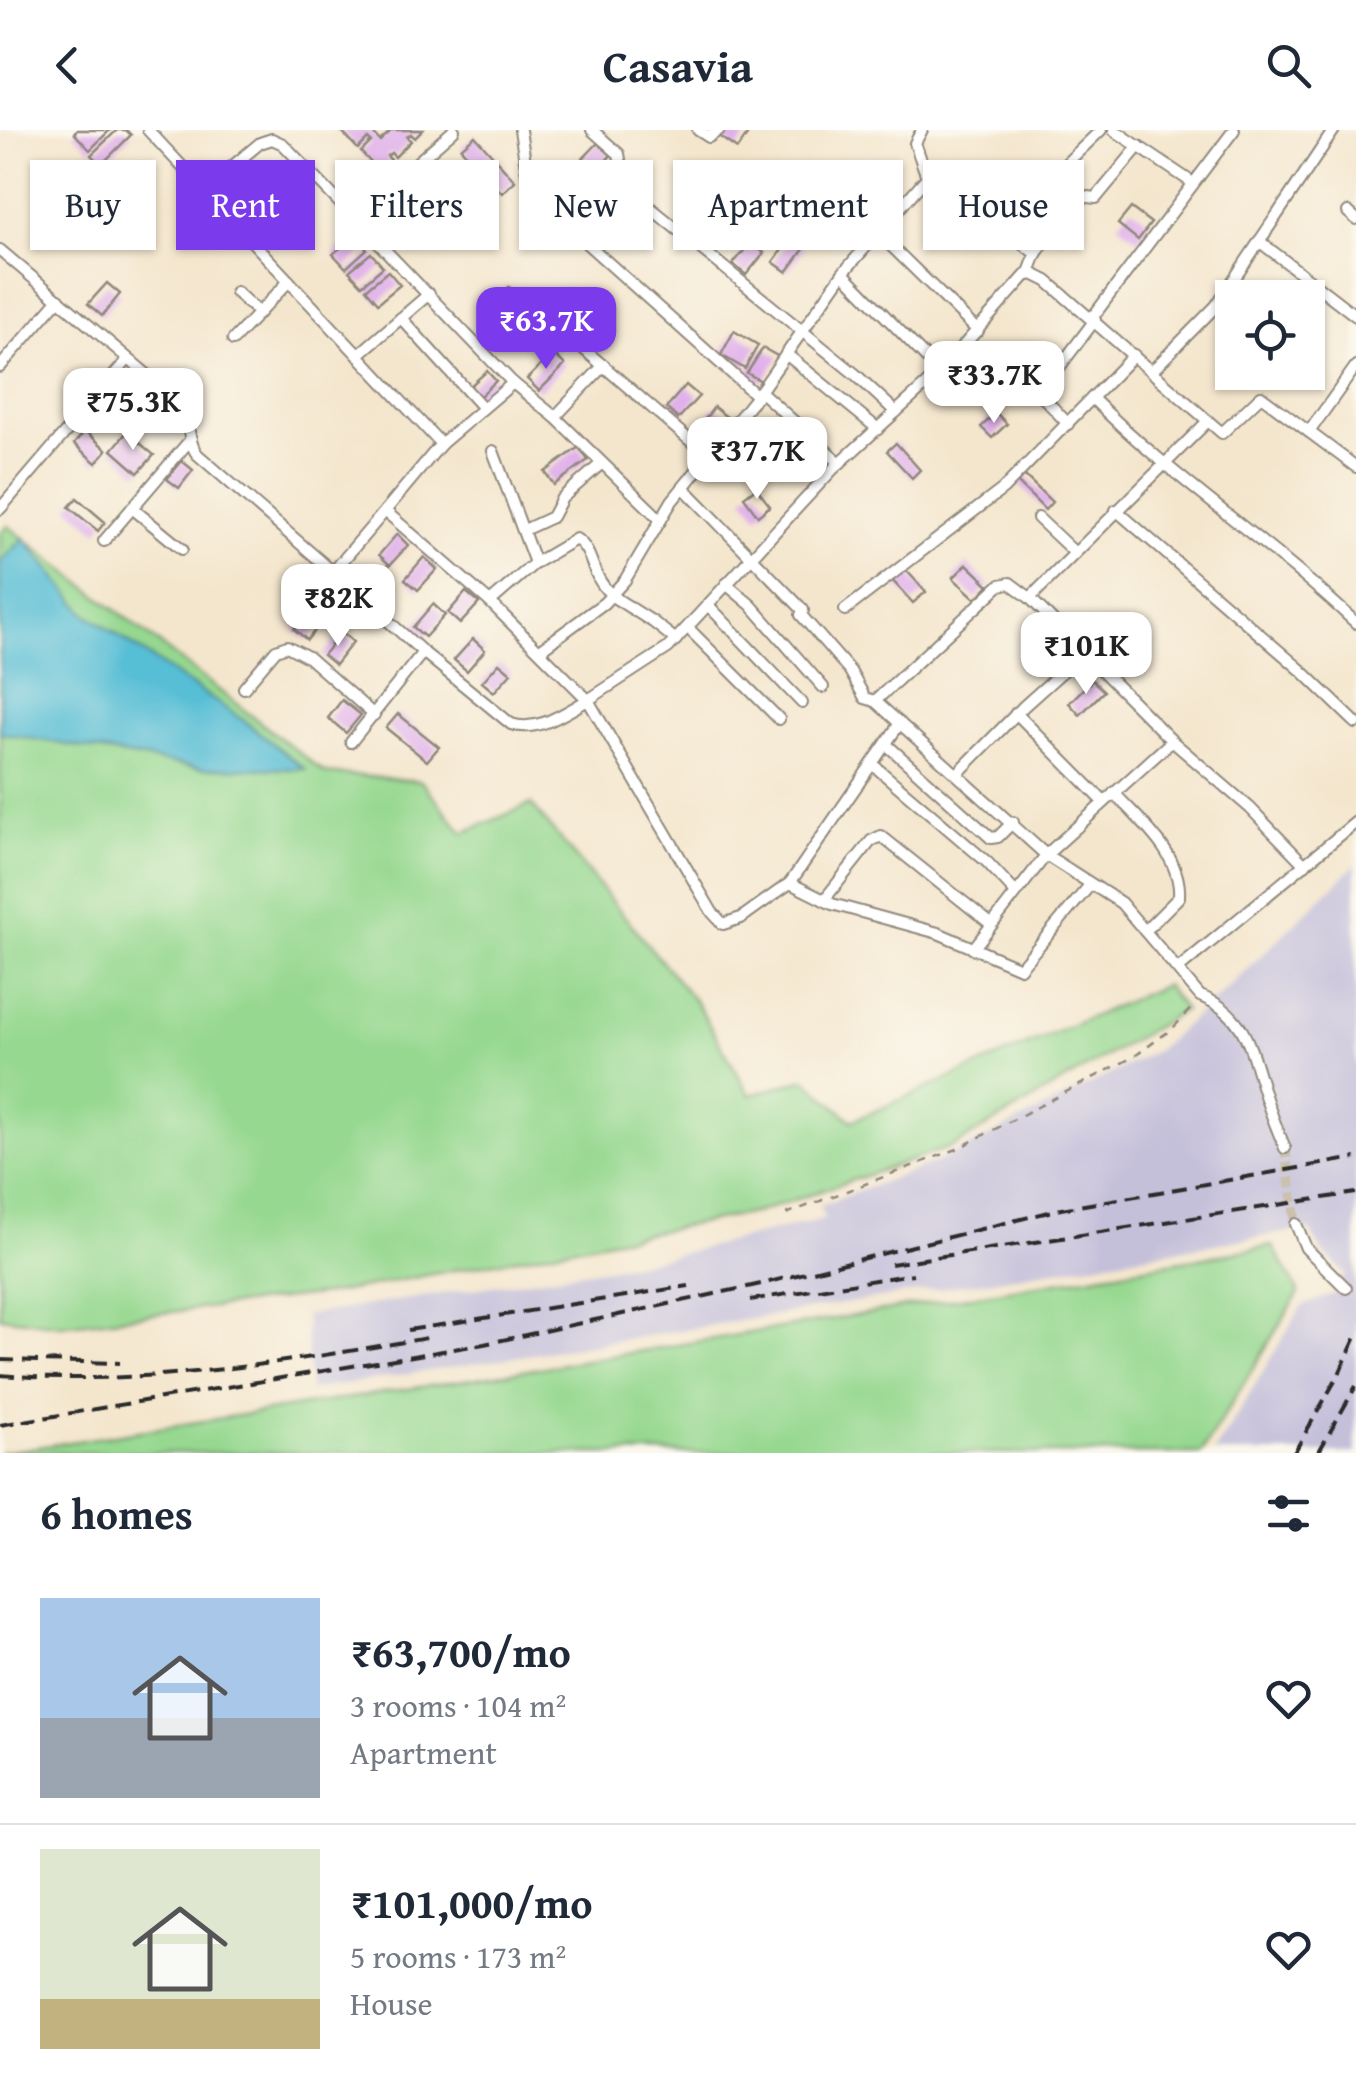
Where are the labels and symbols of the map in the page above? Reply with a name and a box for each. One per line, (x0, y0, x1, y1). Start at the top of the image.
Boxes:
pin: ₹63.7K (465, 287, 627, 372)
pin: ₹33.7K (913, 341, 1075, 426)
pin: ₹75.3K (52, 368, 214, 453)
pin: ₹37.7K (676, 417, 838, 502)
pin: ₹82K (279, 564, 397, 649)
pin: ₹101K (1016, 612, 1156, 697)

